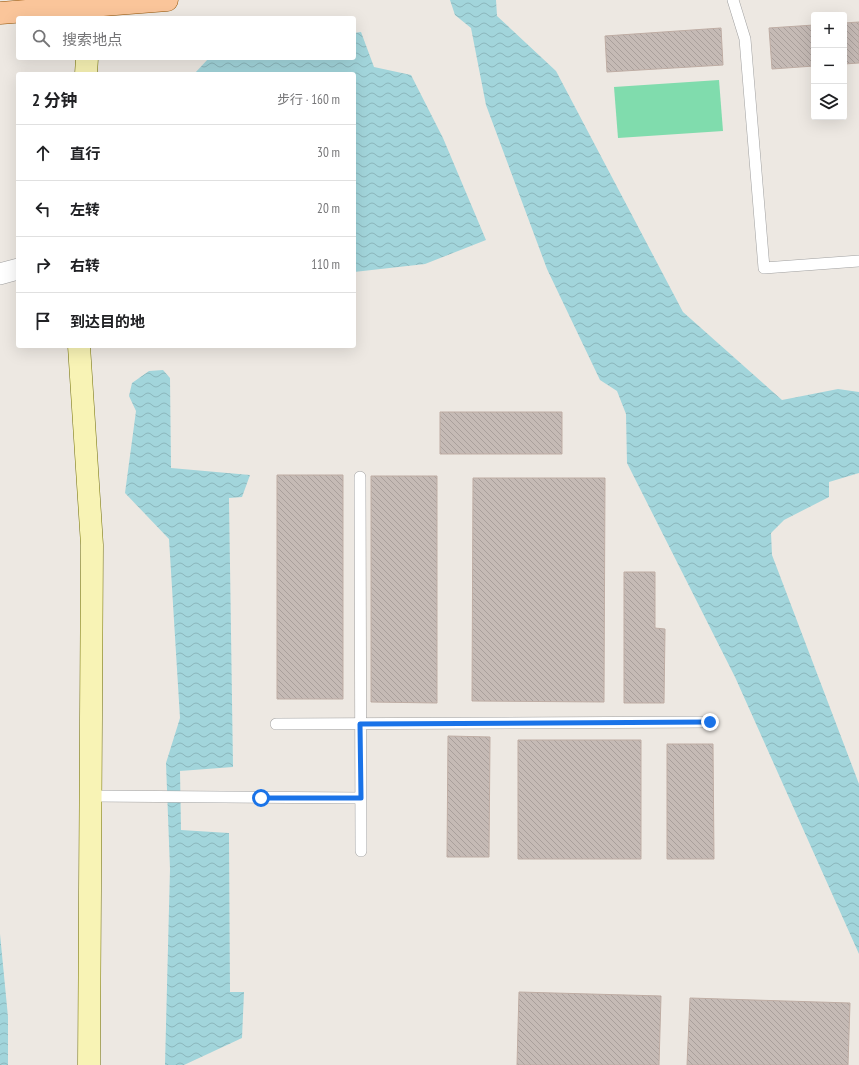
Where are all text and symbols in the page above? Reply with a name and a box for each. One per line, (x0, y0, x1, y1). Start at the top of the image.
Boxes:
map controls (811, 12, 847, 120)
button: + (811, 12, 847, 48)
search box (16, 16, 356, 60)
icon: search (30, 27, 52, 49)
text: 搜索地点 (62, 30, 122, 49)
button: − (811, 48, 847, 84)
button: layers (811, 84, 847, 120)
text: 2 分钟 (32, 89, 78, 111)
text: 步行 · 160 m (277, 91, 340, 108)
icon: ahead (32, 142, 54, 164)
text: 直行 (70, 144, 100, 163)
text: 30 m (317, 144, 340, 161)
icon: left (32, 198, 54, 220)
text: 左转 (70, 200, 100, 219)
text: 20 m (317, 200, 340, 217)
icon: right (32, 254, 54, 276)
text: 右转 (70, 256, 100, 275)
text: 110 m (311, 256, 340, 273)
icon: arrive (32, 310, 54, 332)
text: 到达目的地 (70, 312, 145, 331)
route end (701, 713, 719, 731)
route start (252, 789, 270, 807)

